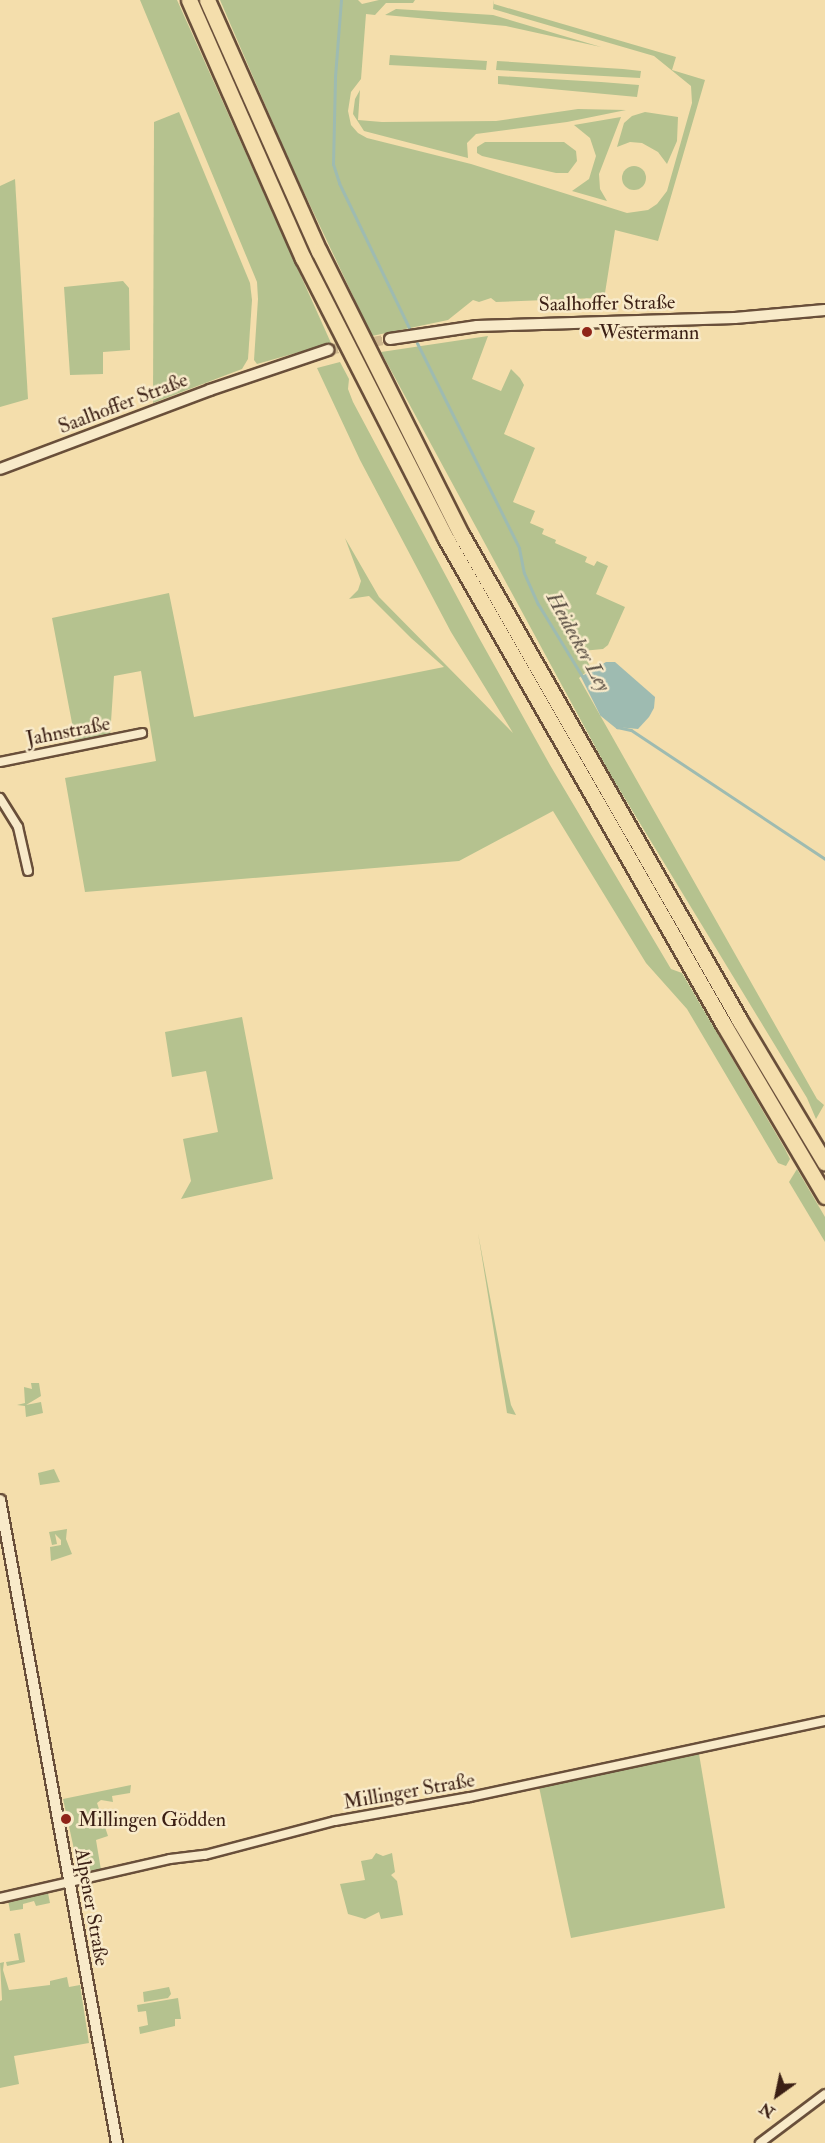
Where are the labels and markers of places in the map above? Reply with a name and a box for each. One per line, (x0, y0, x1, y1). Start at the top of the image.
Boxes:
place label: Westermann (599, 320, 699, 344)
marker: Westermann (580, 325, 594, 339)
place label: Millingen Gödden (78, 1807, 226, 1831)
marker: Millingen Gödden (59, 1812, 73, 1826)

